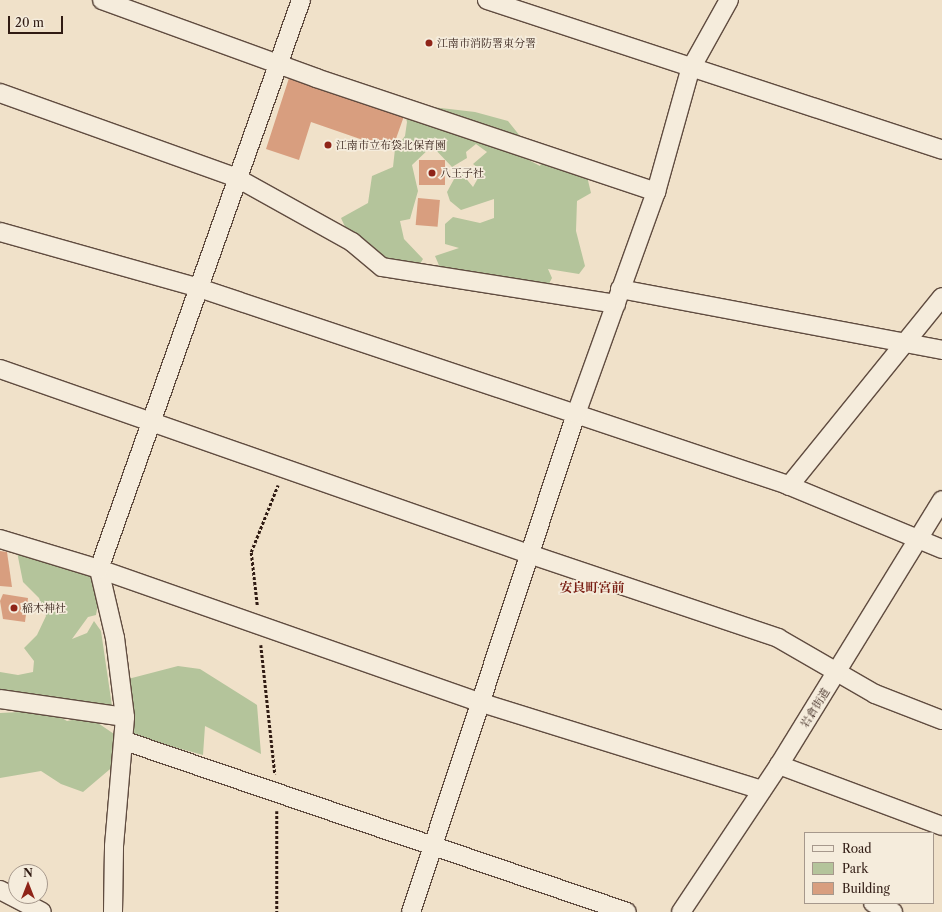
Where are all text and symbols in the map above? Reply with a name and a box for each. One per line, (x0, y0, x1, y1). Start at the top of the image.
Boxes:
scale bar (10, 8, 65, 34)
text: 20 m (15, 15, 44, 30)
place label: 江南市消防署東分署 (437, 36, 536, 50)
marker: 江南市消防署東分署 (424, 38, 434, 48)
place label: 江南市立布袋北保育園 (336, 138, 446, 152)
marker: 江南市立布袋北保育園 (323, 140, 333, 150)
place label: 八王子社 (440, 166, 484, 180)
marker: 八王子社 (427, 168, 437, 178)
district label: 安良町宮前 (560, 579, 624, 595)
place label: 稲木神社 (22, 601, 66, 615)
marker: 稲木神社 (9, 603, 19, 613)
street label: 岩倉街道 (798, 686, 832, 730)
legend (804, 832, 934, 904)
text: Road (842, 841, 872, 856)
text: Park (842, 861, 868, 876)
north arrow (8, 864, 48, 904)
text: N (23, 866, 33, 880)
text: Building (842, 881, 890, 896)

